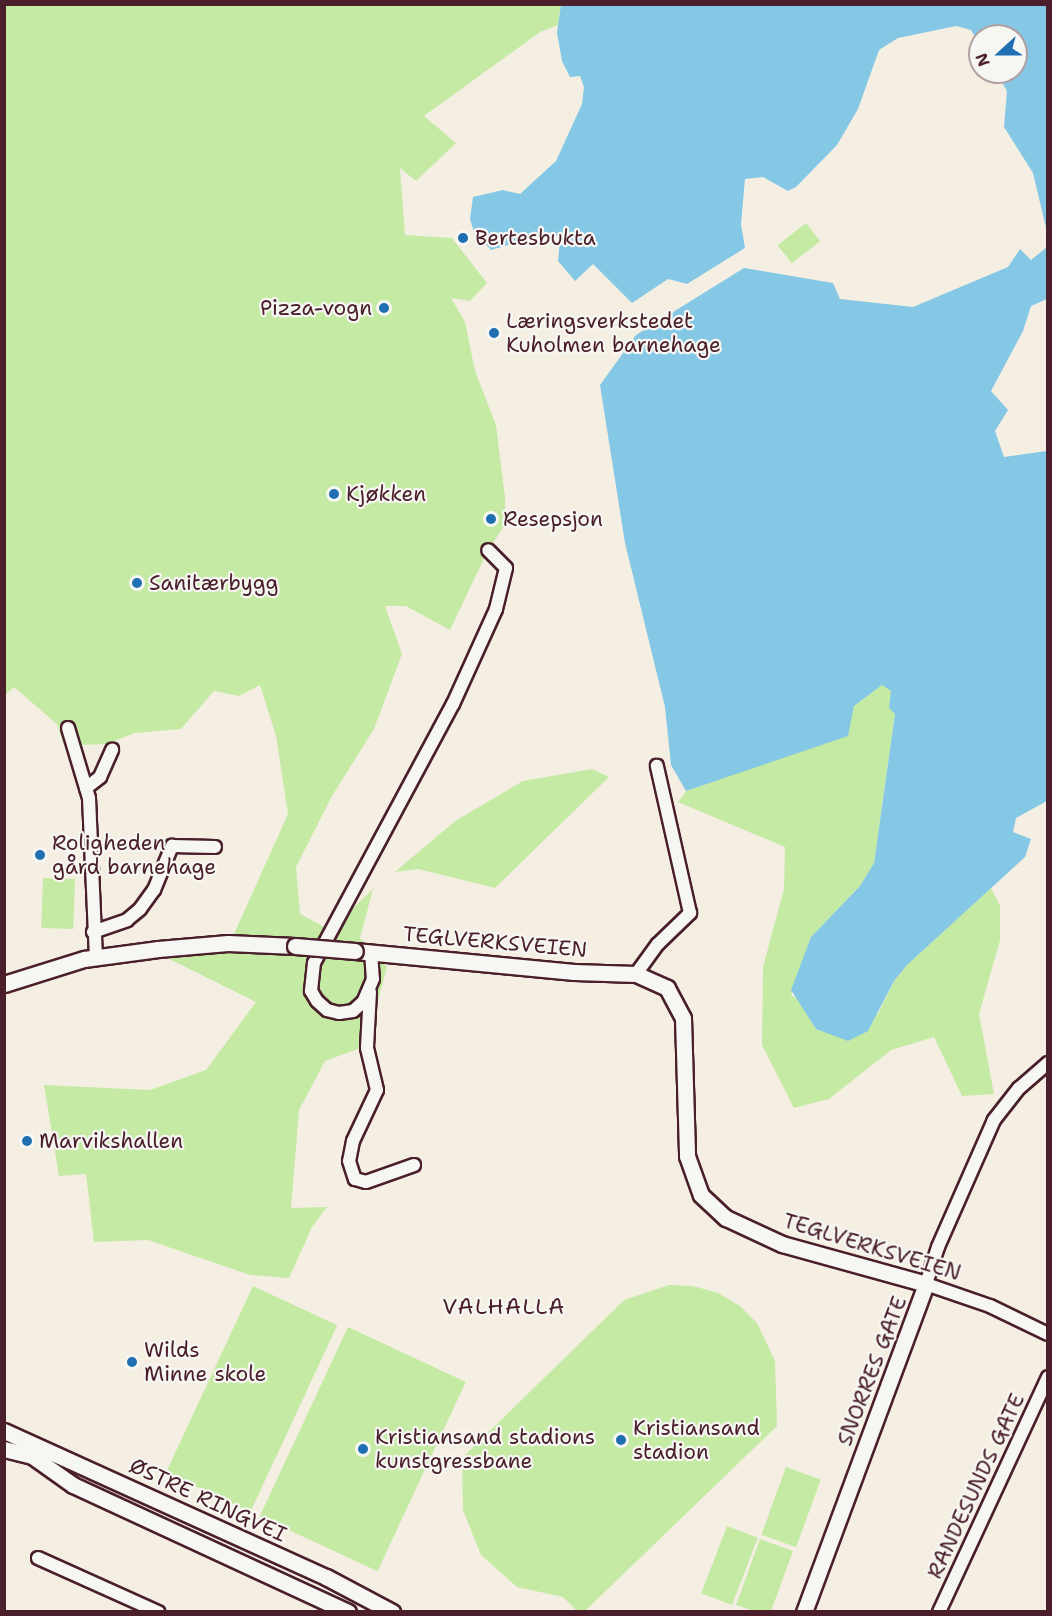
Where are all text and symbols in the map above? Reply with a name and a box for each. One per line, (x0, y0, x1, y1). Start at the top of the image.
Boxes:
north arrow (968, 24, 1028, 84)
text: N (971, 50, 995, 70)
place label: Bertesbukta (475, 225, 596, 251)
marker: Bertesbukta (456, 231, 470, 245)
place label: Pizza-vogn (260, 295, 372, 321)
marker: Pizza-vogn (377, 301, 391, 315)
place label: Læringsverkstedet Kuholmen barnehage (506, 308, 721, 358)
marker: Læringsverkstedet Kuholmen barnehage (487, 326, 501, 340)
place label: Kjøkken (346, 481, 426, 507)
marker: Kjøkken (327, 487, 341, 501)
place label: Resepsjon (503, 506, 603, 532)
marker: Resepsjon (484, 512, 498, 526)
place label: Sanitærbygg (149, 570, 278, 596)
marker: Sanitærbygg (130, 576, 144, 590)
place label: Roligheden gård barnehage (52, 830, 216, 880)
marker: Roligheden gård barnehage (33, 848, 47, 862)
street label: TEGLVERKSVEIEN (402, 921, 588, 963)
place label: Marvikshallen (39, 1128, 183, 1154)
marker: Marvikshallen (20, 1134, 34, 1148)
street label: TEGLVERKSVEIEN (780, 1208, 964, 1286)
street label: SNORRES GATE (832, 1293, 912, 1449)
district label: VALHALLA (442, 1294, 566, 1320)
place label: Wilds Minne skole (144, 1337, 266, 1387)
marker: Wilds Minne skole (125, 1355, 139, 1369)
street label: RANDESUNDS GATE (922, 1389, 1030, 1583)
place label: Kristiansand stadion (633, 1415, 760, 1465)
place label: Kristiansand stadions kunstgressbane (375, 1424, 595, 1474)
marker: Kristiansand stadion (614, 1433, 628, 1447)
marker: Kristiansand stadions kunstgressbane (356, 1442, 370, 1456)
street label: ØSTRE RINGVEI (126, 1453, 290, 1547)

